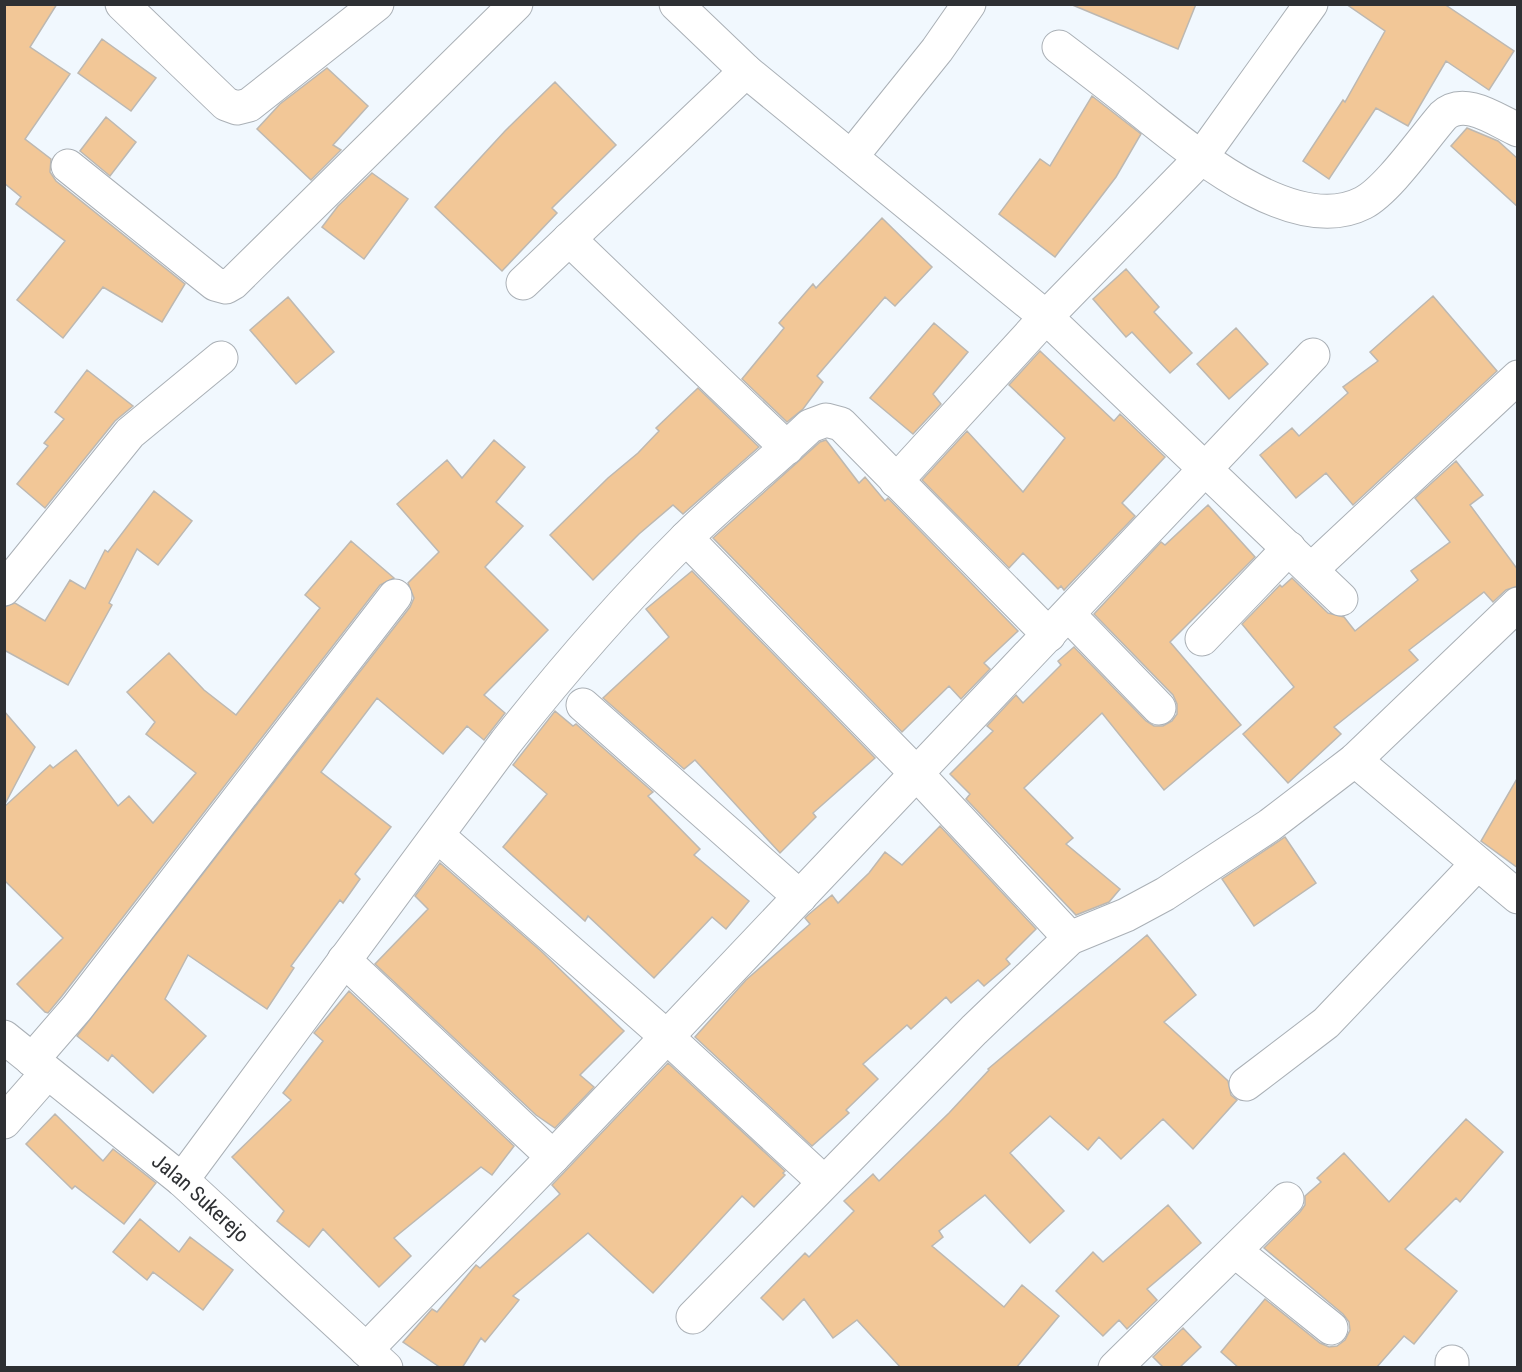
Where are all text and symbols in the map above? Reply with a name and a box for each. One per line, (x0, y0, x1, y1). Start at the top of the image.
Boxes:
street label: Jalan Sukerejo (147, 1149, 254, 1247)

